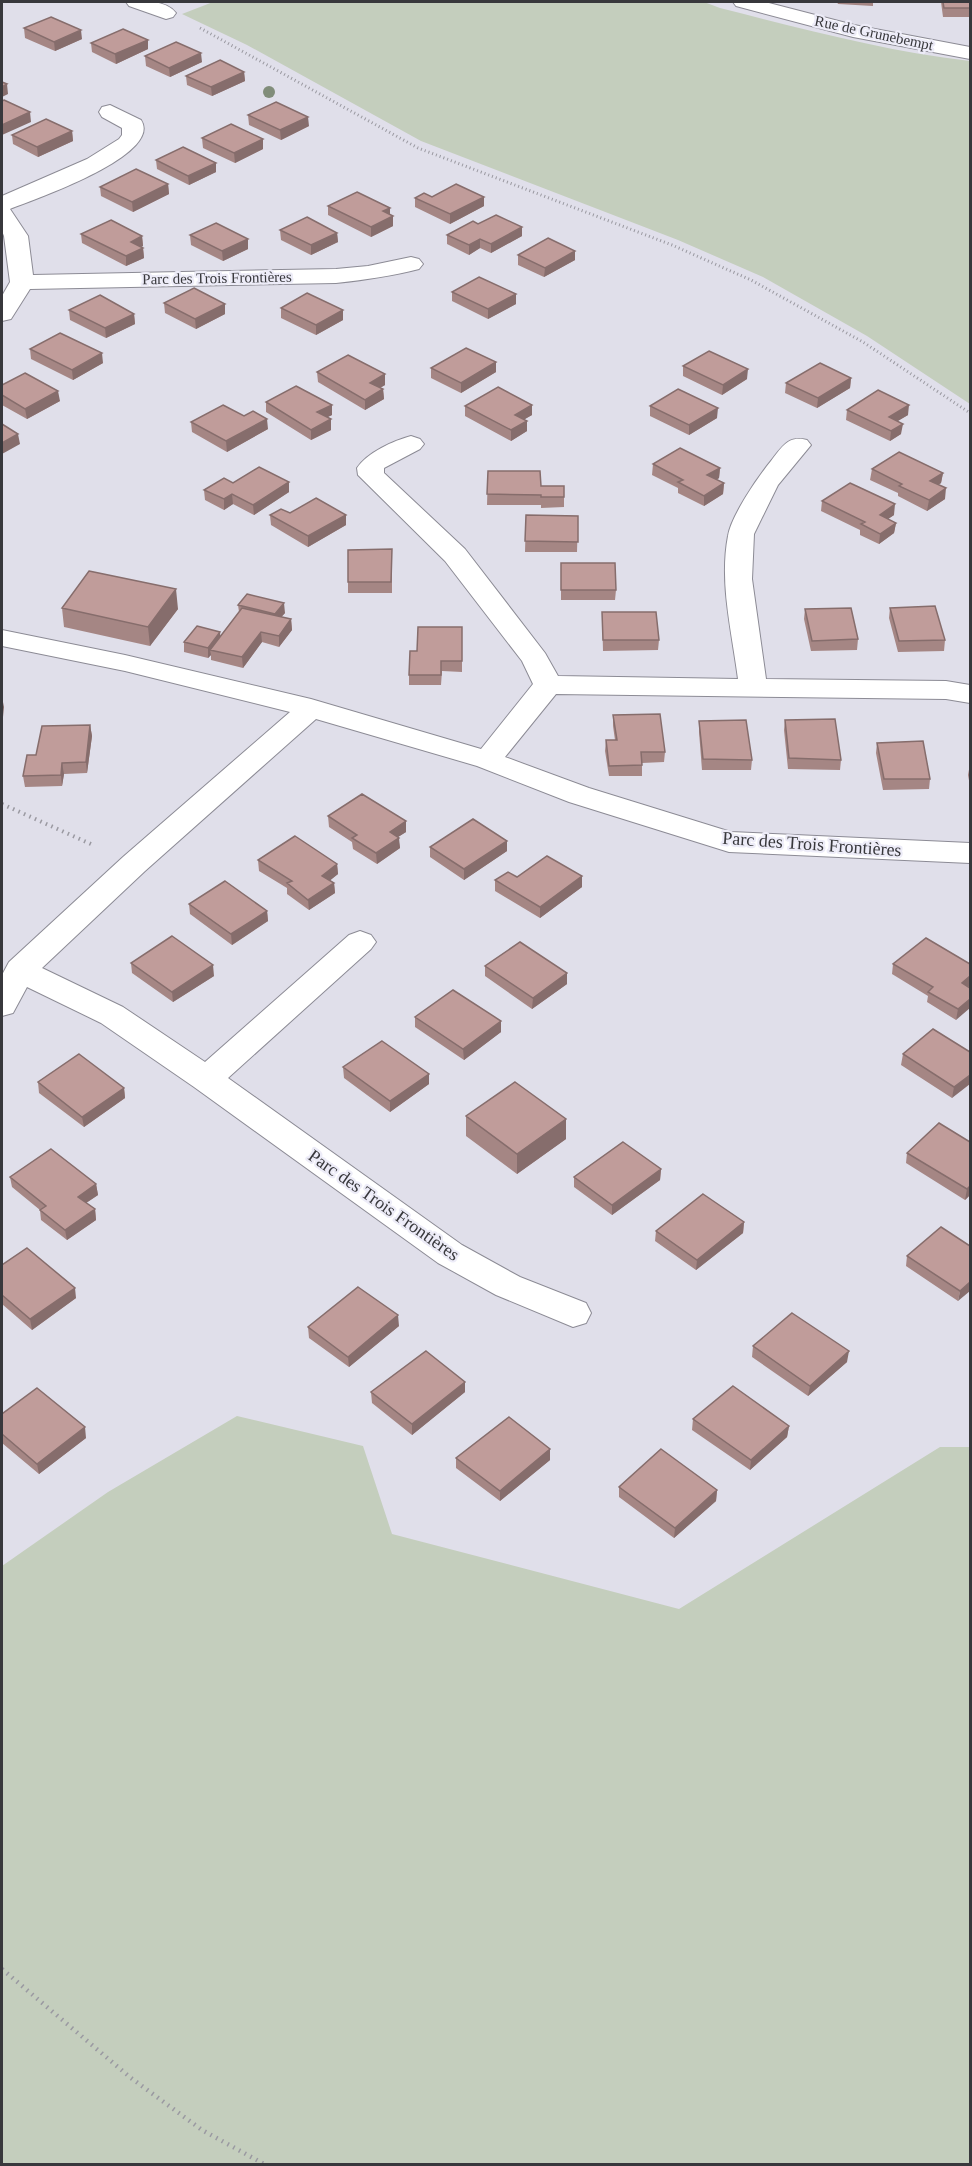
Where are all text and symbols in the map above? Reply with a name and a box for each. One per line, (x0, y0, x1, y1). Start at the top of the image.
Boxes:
street label: Rue de Grunebempt (813, 13, 936, 54)
street label: Parc des Trois Frontières (142, 269, 292, 287)
street label: Parc des Trois Frontières (722, 828, 902, 860)
street label: Parc des Trois Frontières (305, 1145, 463, 1265)

